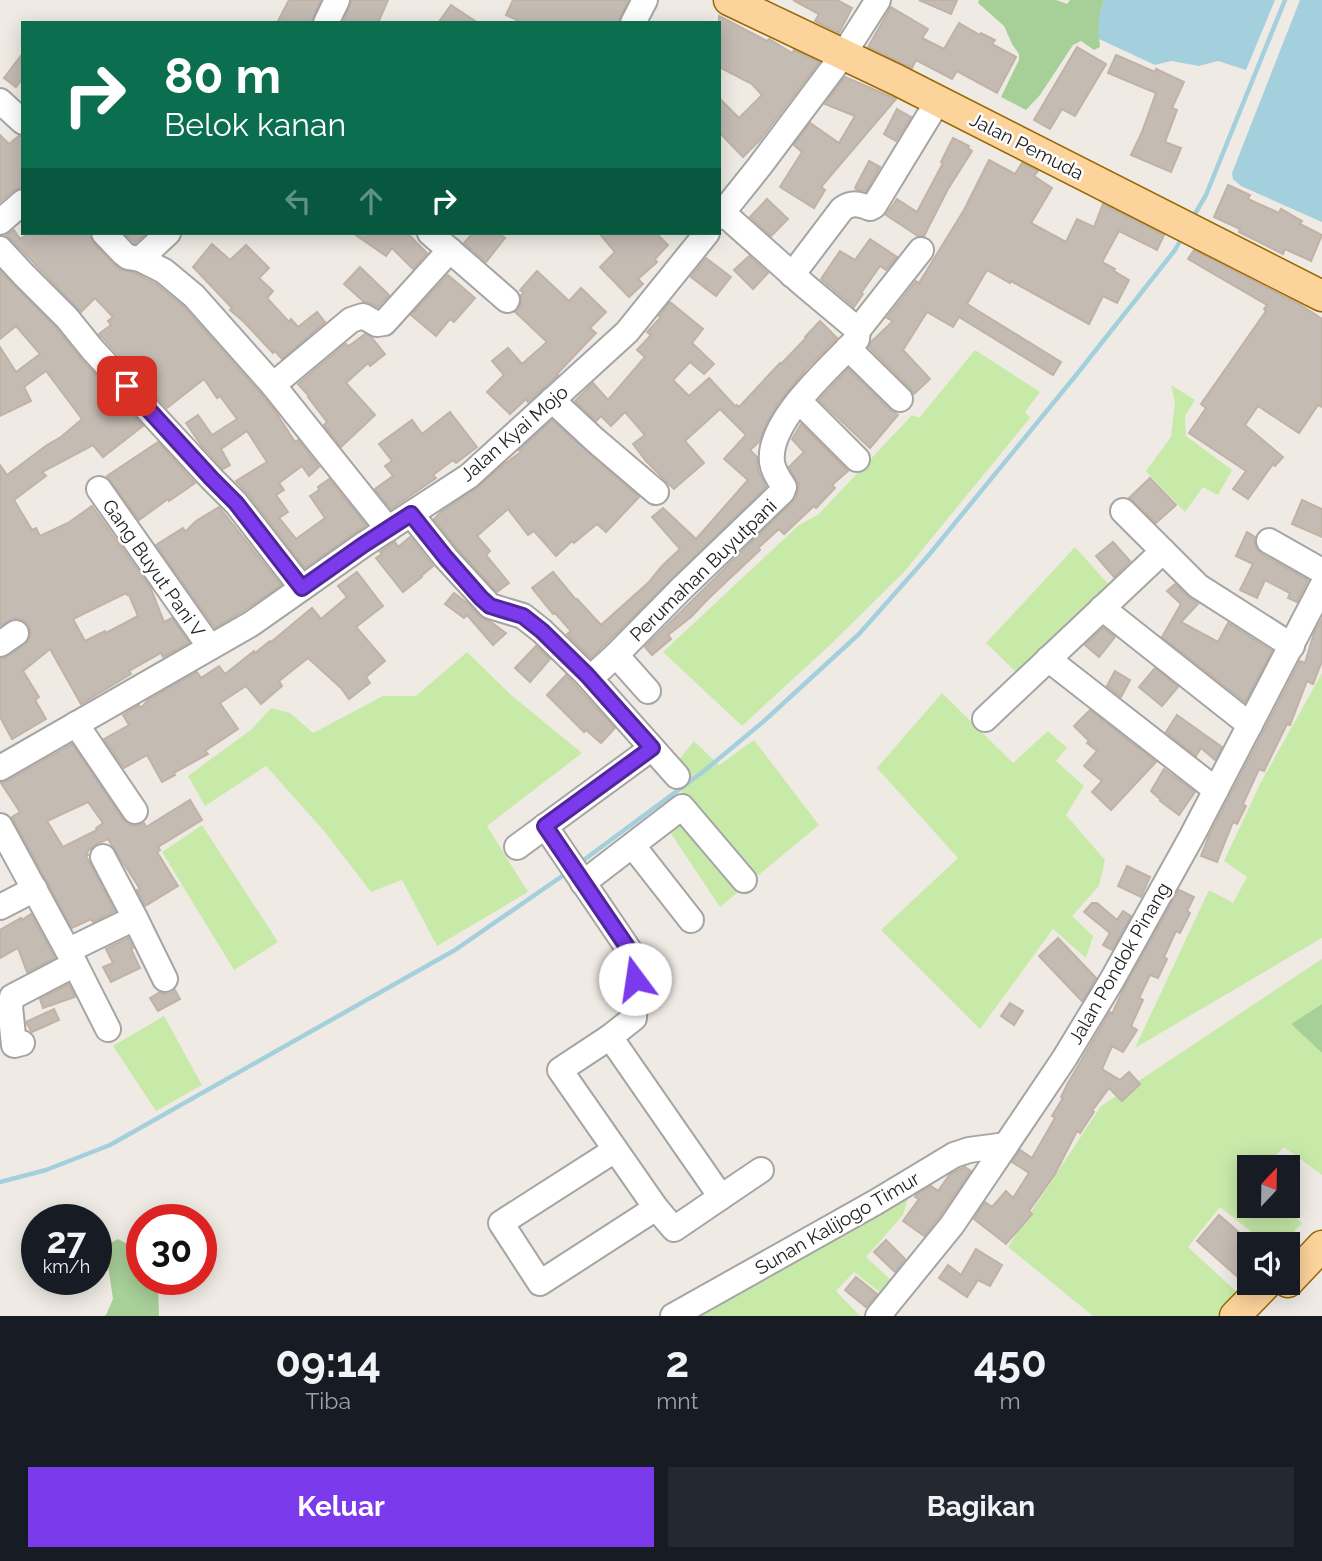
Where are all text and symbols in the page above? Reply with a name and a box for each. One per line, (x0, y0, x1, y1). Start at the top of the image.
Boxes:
text: 80 m (164, 47, 281, 104)
icon: right (49, 49, 140, 140)
text: Belok kanan (164, 106, 346, 143)
street label: Jalan Pemuda (967, 108, 1087, 184)
icon: left (279, 182, 317, 220)
icon: ahead (352, 182, 390, 220)
icon: right (425, 182, 463, 220)
pin (97, 356, 157, 416)
icon: arrive (108, 367, 146, 405)
street label: Jalan Kyai Mojo (456, 380, 572, 486)
street label: Perumahan Buyutpani (625, 494, 781, 646)
street label: Gang Buyut Pani V (98, 495, 210, 641)
street label: Jalan Pondok Pinang (1064, 878, 1174, 1048)
position arrow (598, 942, 672, 1016)
north arrow (1237, 1155, 1300, 1218)
map controls (1237, 1155, 1300, 1295)
street label: Sunan Kalijogo Timur (751, 1167, 923, 1279)
speed limit sign: 30 (126, 1204, 217, 1295)
text: 27 (47, 1220, 86, 1261)
button: sound (1237, 1232, 1300, 1295)
text: km/h (43, 1256, 90, 1277)
text: 09:14 (275, 1338, 381, 1387)
text: 2 (665, 1338, 689, 1387)
text: 450 (974, 1338, 1047, 1387)
text: Tiba (305, 1387, 351, 1414)
text: mnt (656, 1387, 698, 1414)
text: m (1000, 1387, 1021, 1414)
button: Keluar (28, 1467, 654, 1547)
button: Bagikan (668, 1467, 1294, 1547)

